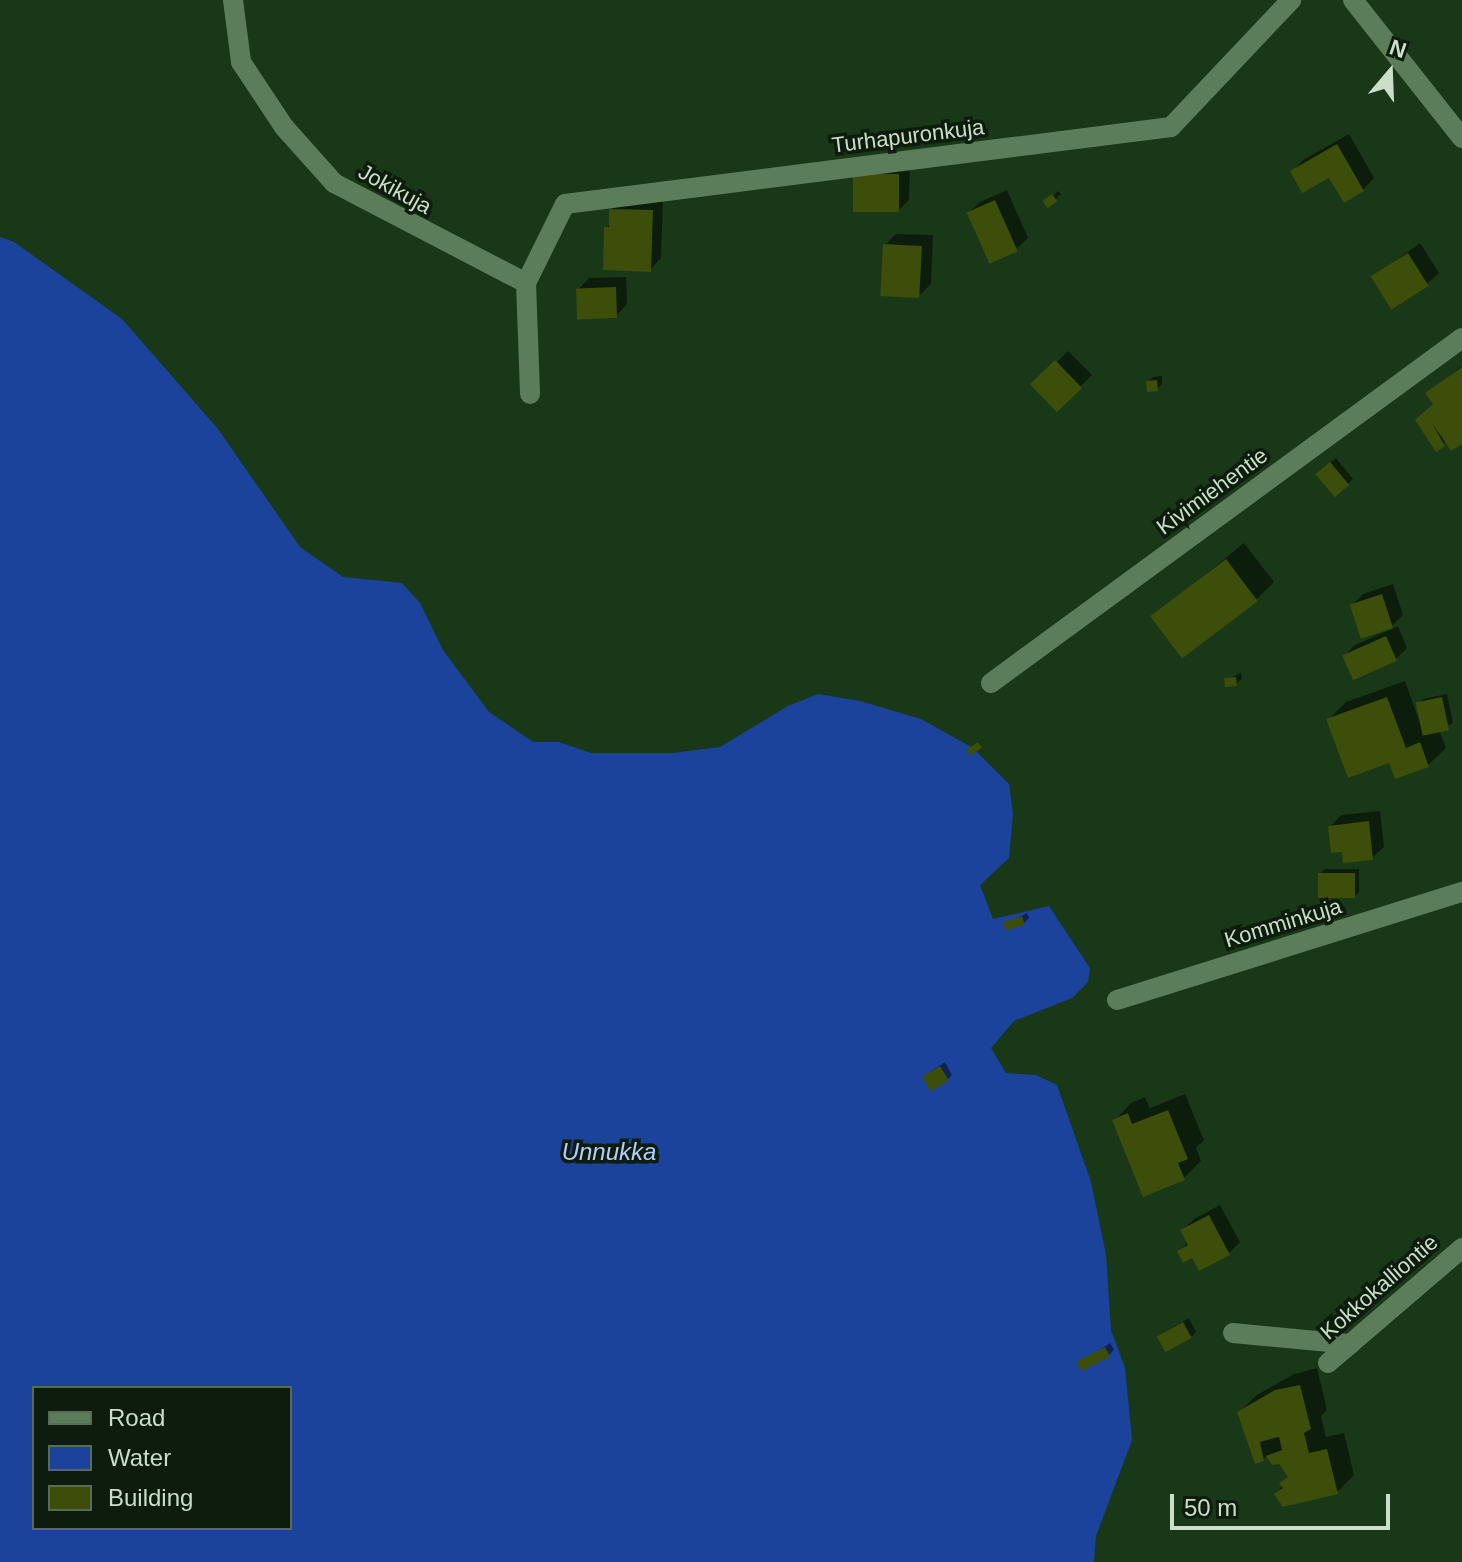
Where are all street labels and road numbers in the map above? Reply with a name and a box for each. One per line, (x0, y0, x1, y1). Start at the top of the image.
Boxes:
street label: Turhapuronkuja (830, 114, 986, 158)
street label: Jokikuja (354, 158, 436, 220)
street label: Kivimiehentie (1151, 442, 1273, 540)
street label: Komminkuja (1221, 893, 1345, 953)
street label: Kokkokalliontie (1315, 1229, 1443, 1345)

